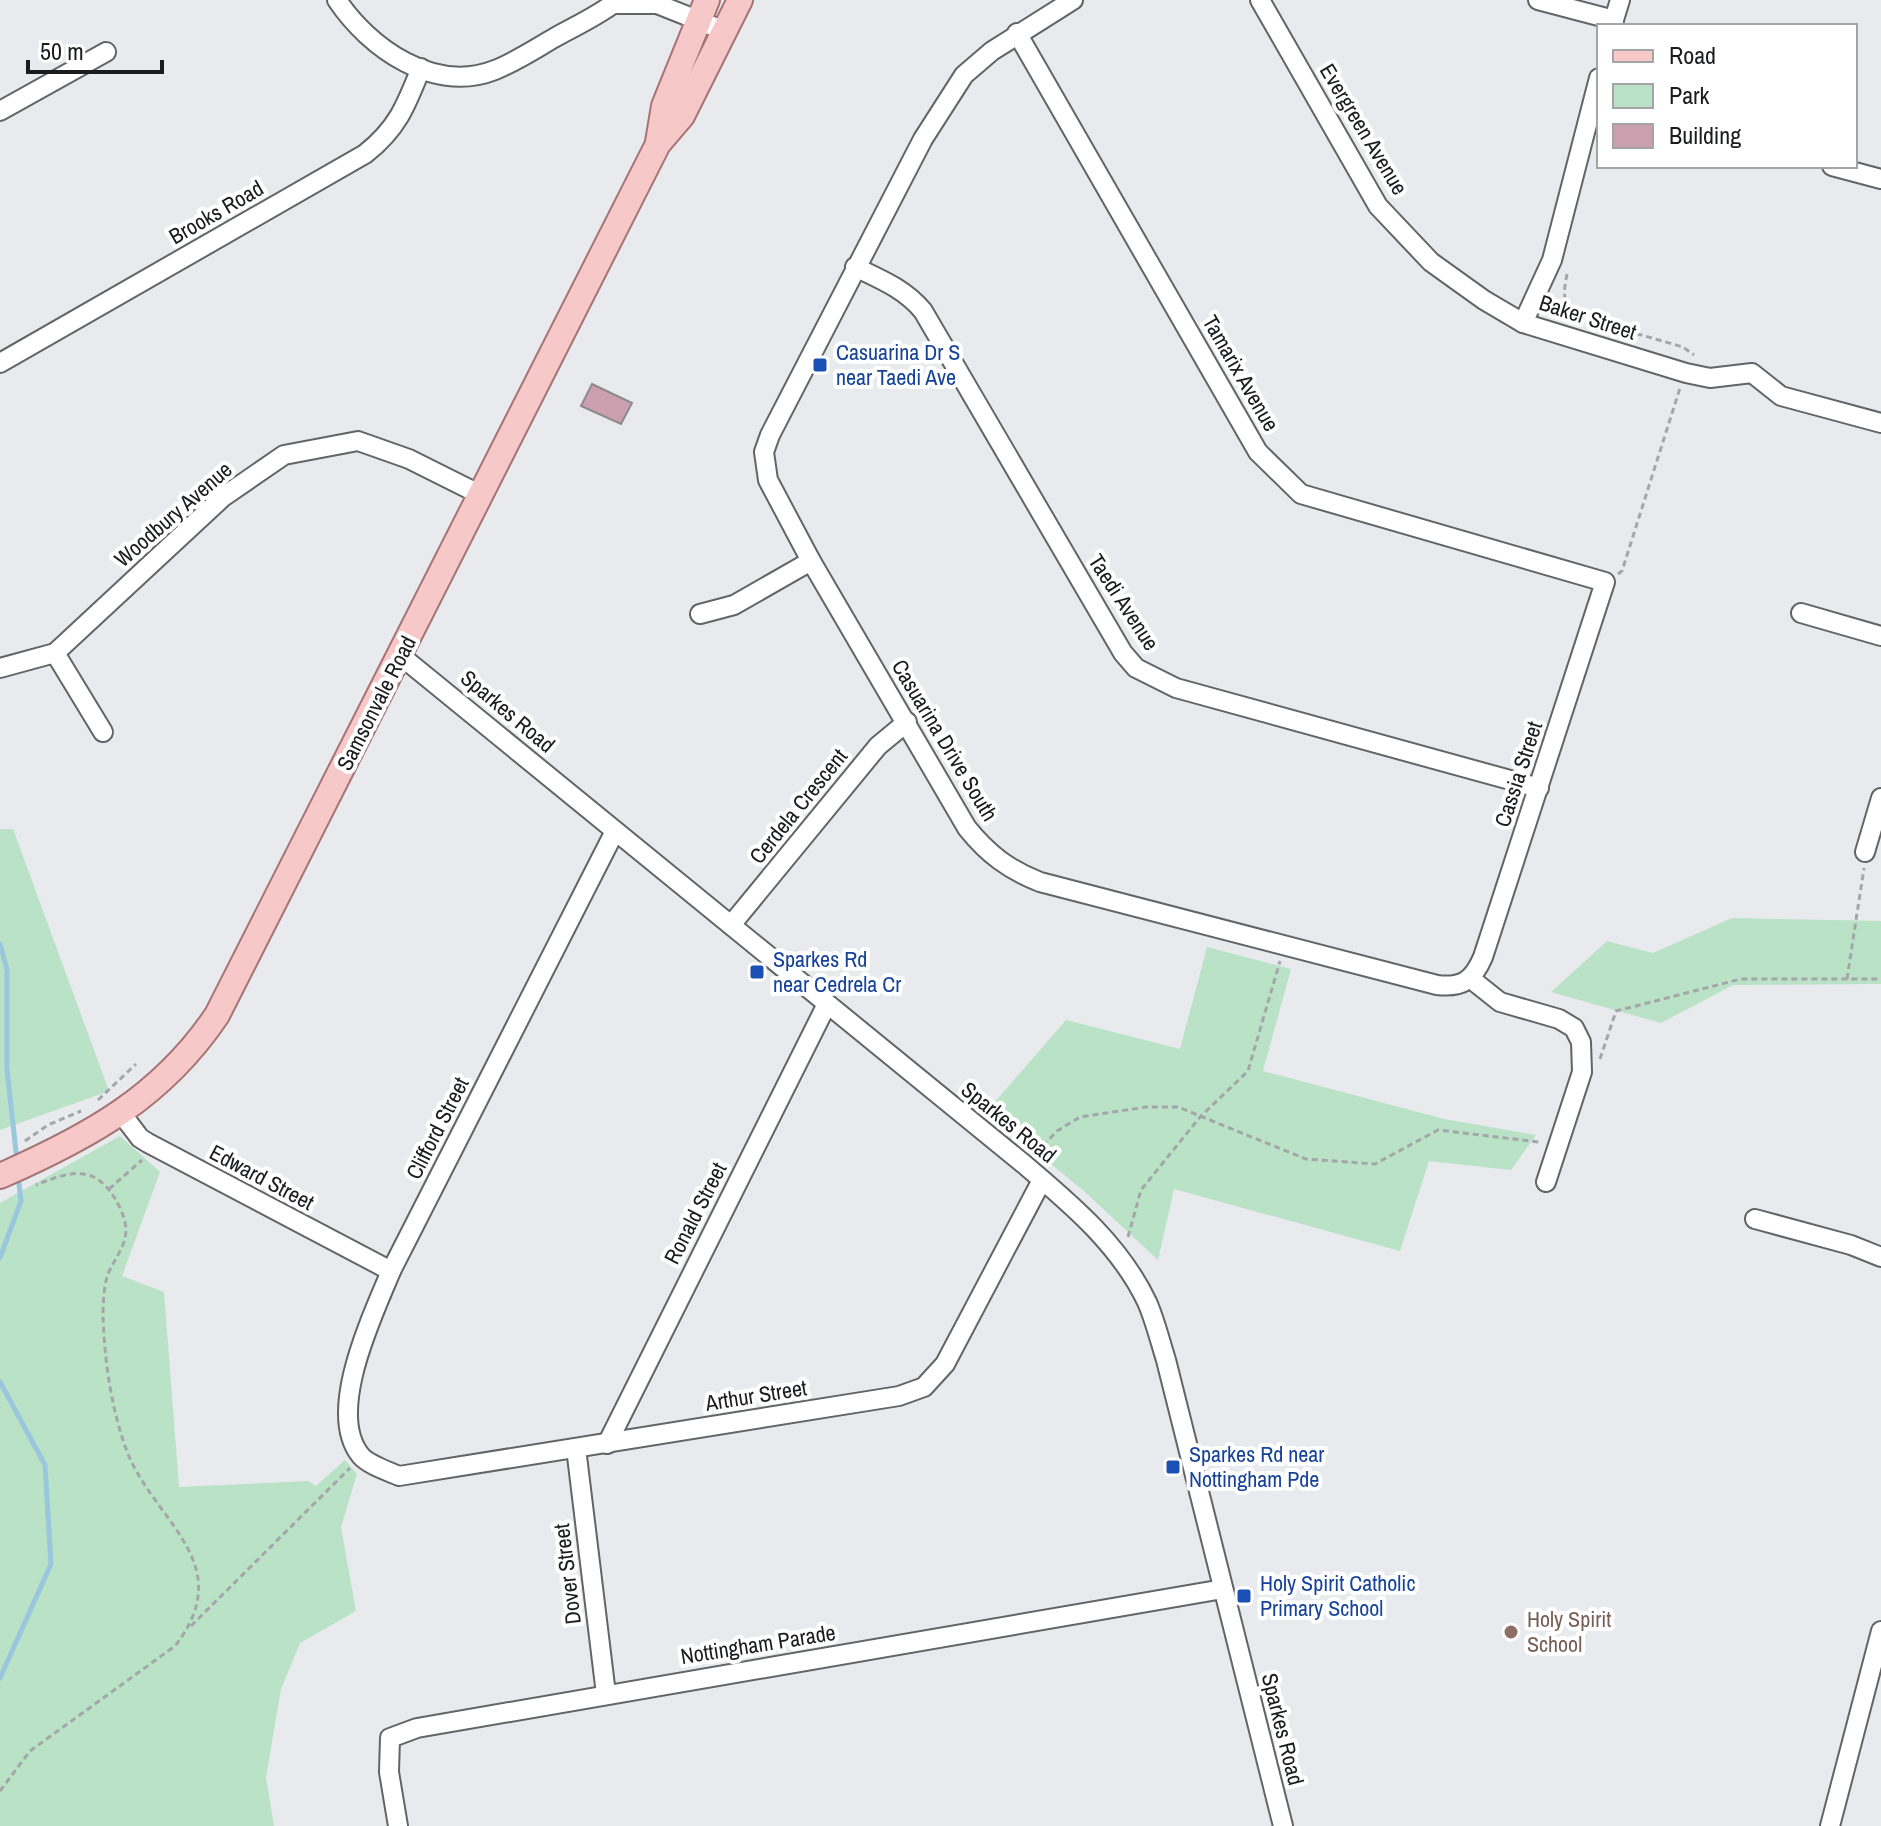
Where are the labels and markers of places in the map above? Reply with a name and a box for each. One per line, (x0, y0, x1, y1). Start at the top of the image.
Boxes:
place label: Casuarina Dr S near Taedi Ave (836, 337, 960, 392)
marker: Casuarina Dr S near Taedi Ave (811, 356, 829, 374)
place label: Sparkes Rd near Cedrela Cr (773, 944, 901, 999)
marker: Sparkes Rd near Cedrela Cr (748, 963, 766, 981)
place label: Sparkes Rd near Nottingham Pde (1189, 1439, 1324, 1494)
marker: Sparkes Rd near Nottingham Pde (1164, 1458, 1182, 1476)
place label: Holy Spirit Catholic Primary School (1260, 1568, 1415, 1623)
marker: Holy Spirit Catholic Primary School (1235, 1587, 1253, 1605)
place label: Holy Spirit School (1527, 1604, 1611, 1659)
marker: Holy Spirit School (1502, 1623, 1520, 1641)

